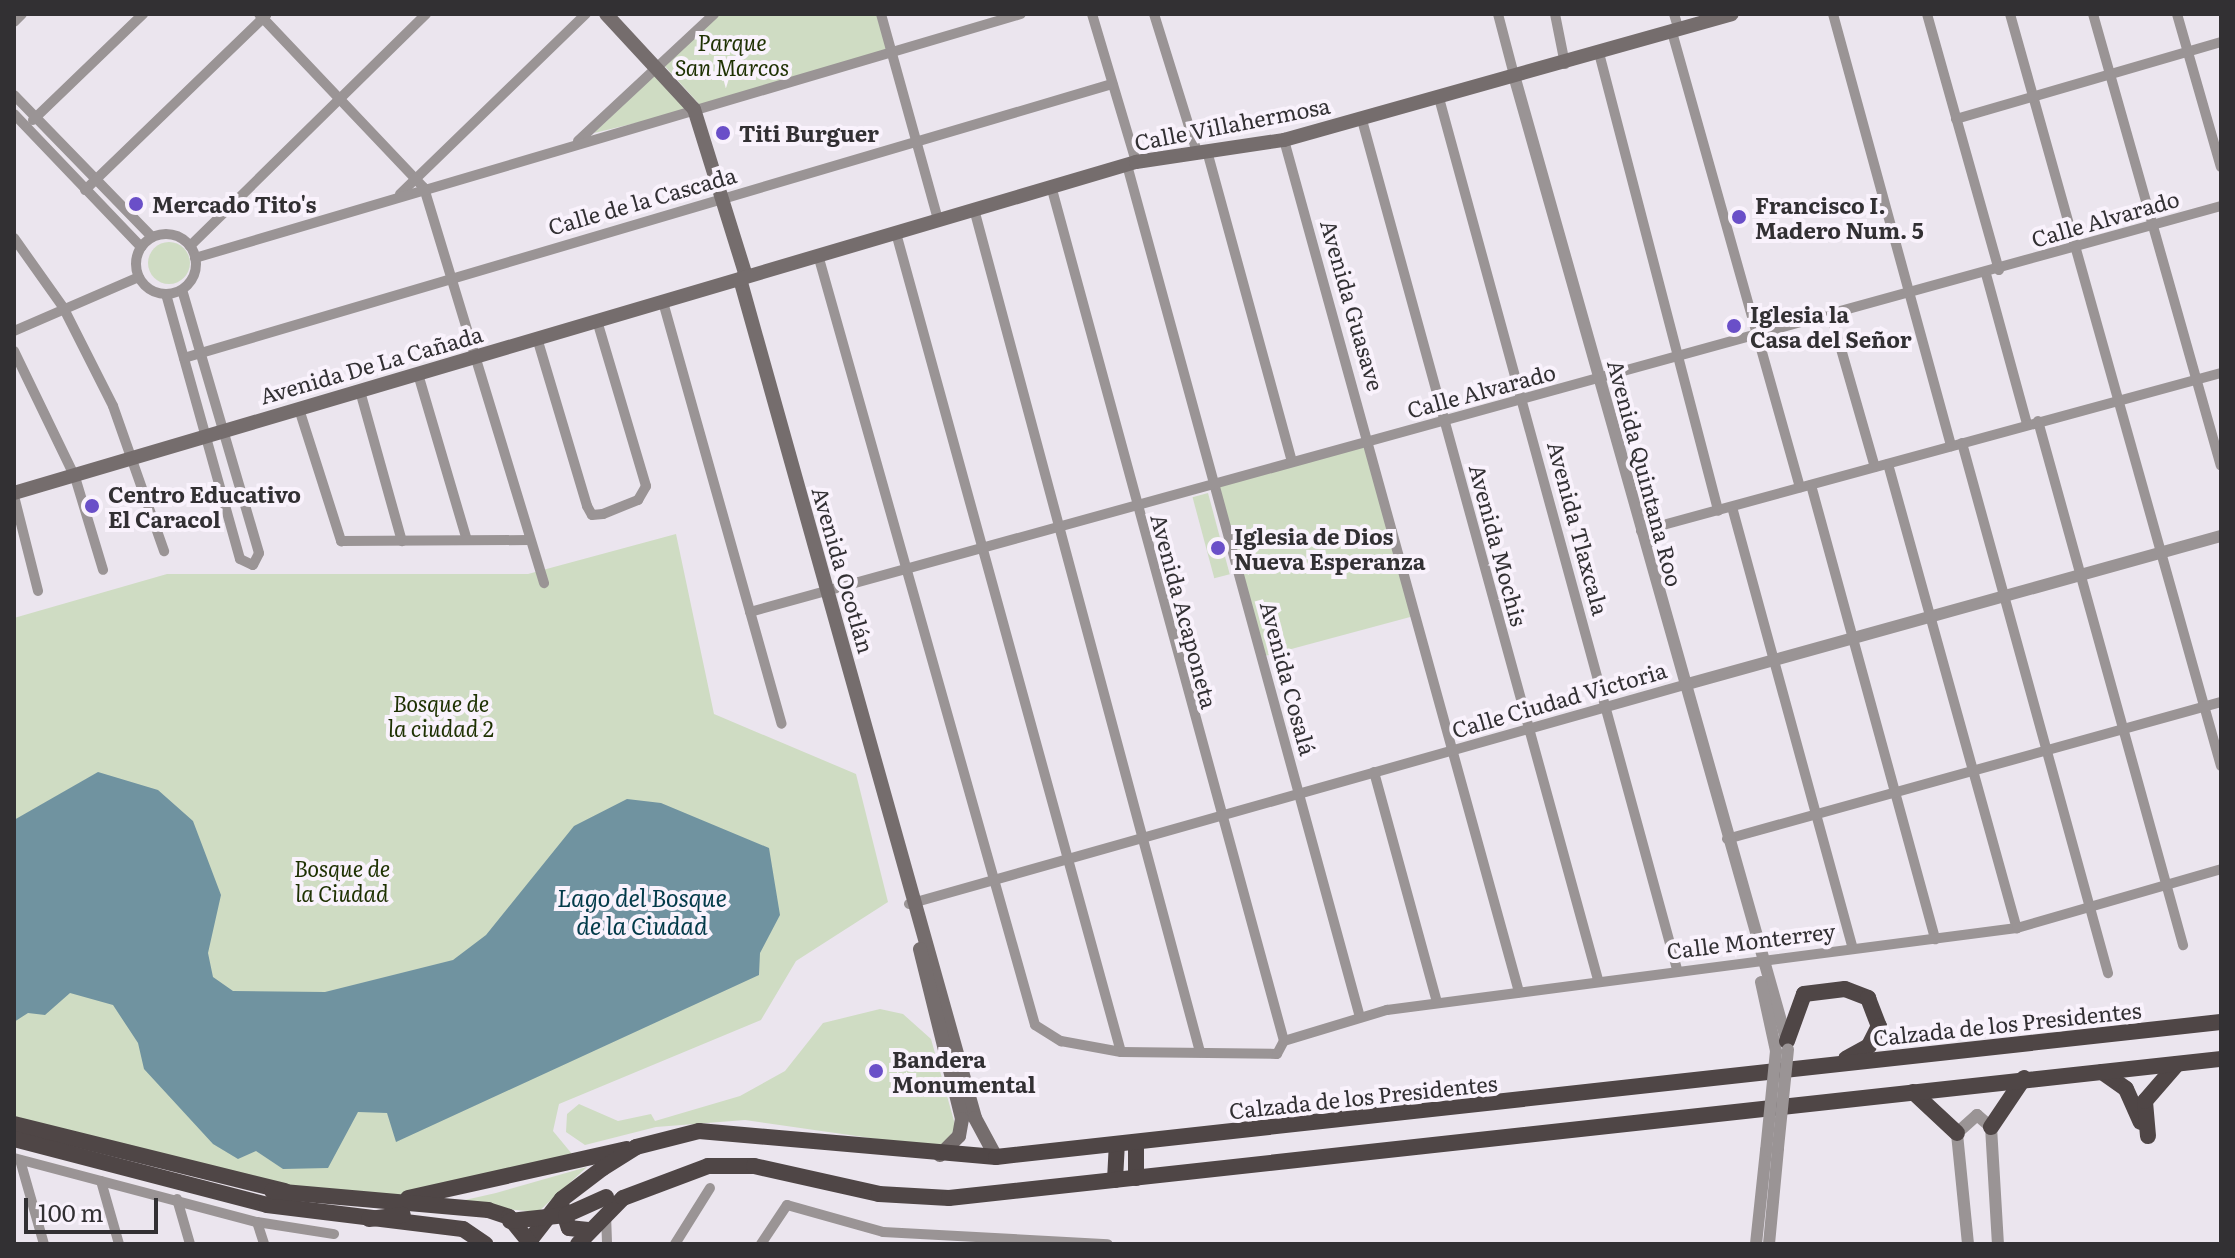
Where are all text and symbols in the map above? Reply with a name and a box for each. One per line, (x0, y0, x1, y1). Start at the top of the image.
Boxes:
park label: Parque San Marcos (675, 28, 789, 80)
street label: Calle Villahermosa (1132, 91, 1332, 155)
place label: Titi Burguer (739, 120, 879, 146)
marker: Titi Burguer (714, 124, 732, 142)
street label: Calle de la Cascada (545, 160, 739, 240)
street label: Calle Alvarado (2028, 184, 2182, 252)
place label: Mercado Tito's (152, 191, 316, 217)
place label: Francisco I. Madero Num. 5 (1755, 191, 1924, 242)
marker: Mercado Tito's (127, 195, 145, 213)
marker: Francisco I. Madero Num. 5 (1730, 208, 1748, 226)
street label: Avenida Guasave (1316, 217, 1390, 393)
place label: Iglesia la Casa del Señor (1750, 300, 1912, 352)
marker: Iglesia la Casa del Señor (1725, 317, 1743, 335)
street label: Avenida De La Cañada (256, 320, 486, 408)
street label: Calle Alvarado (1404, 357, 1558, 423)
street label: Avenida Quintana Roo (1603, 357, 1689, 589)
street label: Avenida Tlaxcala (1543, 438, 1615, 618)
street label: Avenida Mochis (1465, 461, 1533, 629)
place label: Centro Educativo El Caracol (108, 480, 301, 532)
street label: Avenida Ocotlán (808, 484, 880, 656)
marker: Centro Educativo El Caracol (83, 497, 101, 515)
street label: Avenida Acaponeta (1146, 511, 1224, 711)
place label: Iglesia de Dios Nueva Esperanza (1234, 522, 1426, 574)
marker: Iglesia de Dios Nueva Esperanza (1209, 539, 1227, 557)
street label: Avenida Cosalá (1256, 598, 1322, 758)
street label: Calle Ciudad Victoria (1449, 656, 1669, 742)
park label: Bosque de la ciudad 2 (388, 689, 494, 740)
park label: Bosque de la Ciudad (294, 854, 390, 906)
water label: Lago del Bosque de la Ciudad (557, 883, 727, 939)
street label: Calle Monterrey (1665, 917, 1837, 963)
street label: Calzada de los Presidentes (1872, 996, 2142, 1050)
place label: Bandera Monumental (892, 1045, 1036, 1096)
marker: Bandera Monumental (867, 1062, 885, 1080)
street label: Calzada de los Presidentes (1228, 1069, 1498, 1123)
scale bar (28, 1182, 162, 1232)
text: 100 m (38, 1194, 104, 1229)

